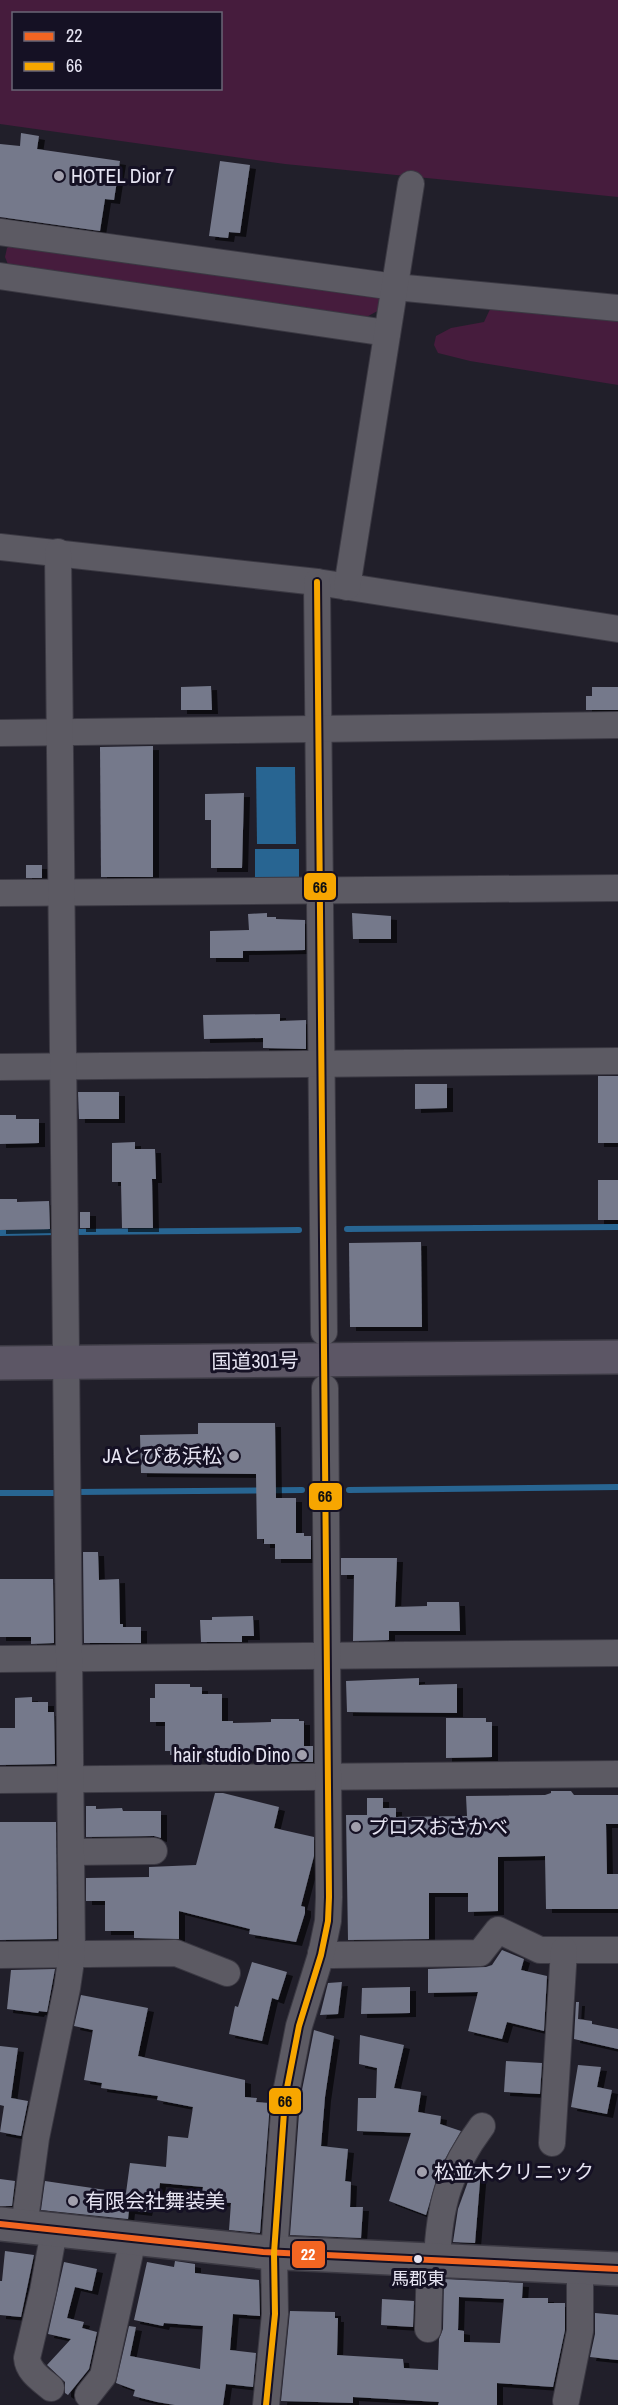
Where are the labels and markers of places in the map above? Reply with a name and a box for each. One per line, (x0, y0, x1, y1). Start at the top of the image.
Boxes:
place label: HOTEL Dior 7 (71, 162, 174, 189)
marker: HOTEL Dior 7 (52, 169, 66, 183)
place label: JAとぴあ浜松 (103, 1442, 222, 1469)
marker: JAとぴあ浜松 (227, 1449, 241, 1463)
place label: hair studio Dino (173, 1741, 290, 1768)
marker: hair studio Dino (295, 1748, 309, 1762)
place label: プロスおさかべ (368, 1813, 508, 1840)
marker: プロスおさかべ (349, 1820, 363, 1834)
place label: 松並木クリニック (434, 2158, 594, 2185)
marker: 松並木クリニック (415, 2165, 429, 2179)
place label: 有限会社舞装美 (85, 2187, 225, 2214)
marker: 有限会社舞装美 (66, 2194, 80, 2208)
marker: 馬郡東 (412, 2253, 424, 2265)
place label: 馬郡東 (391, 2266, 445, 2291)

